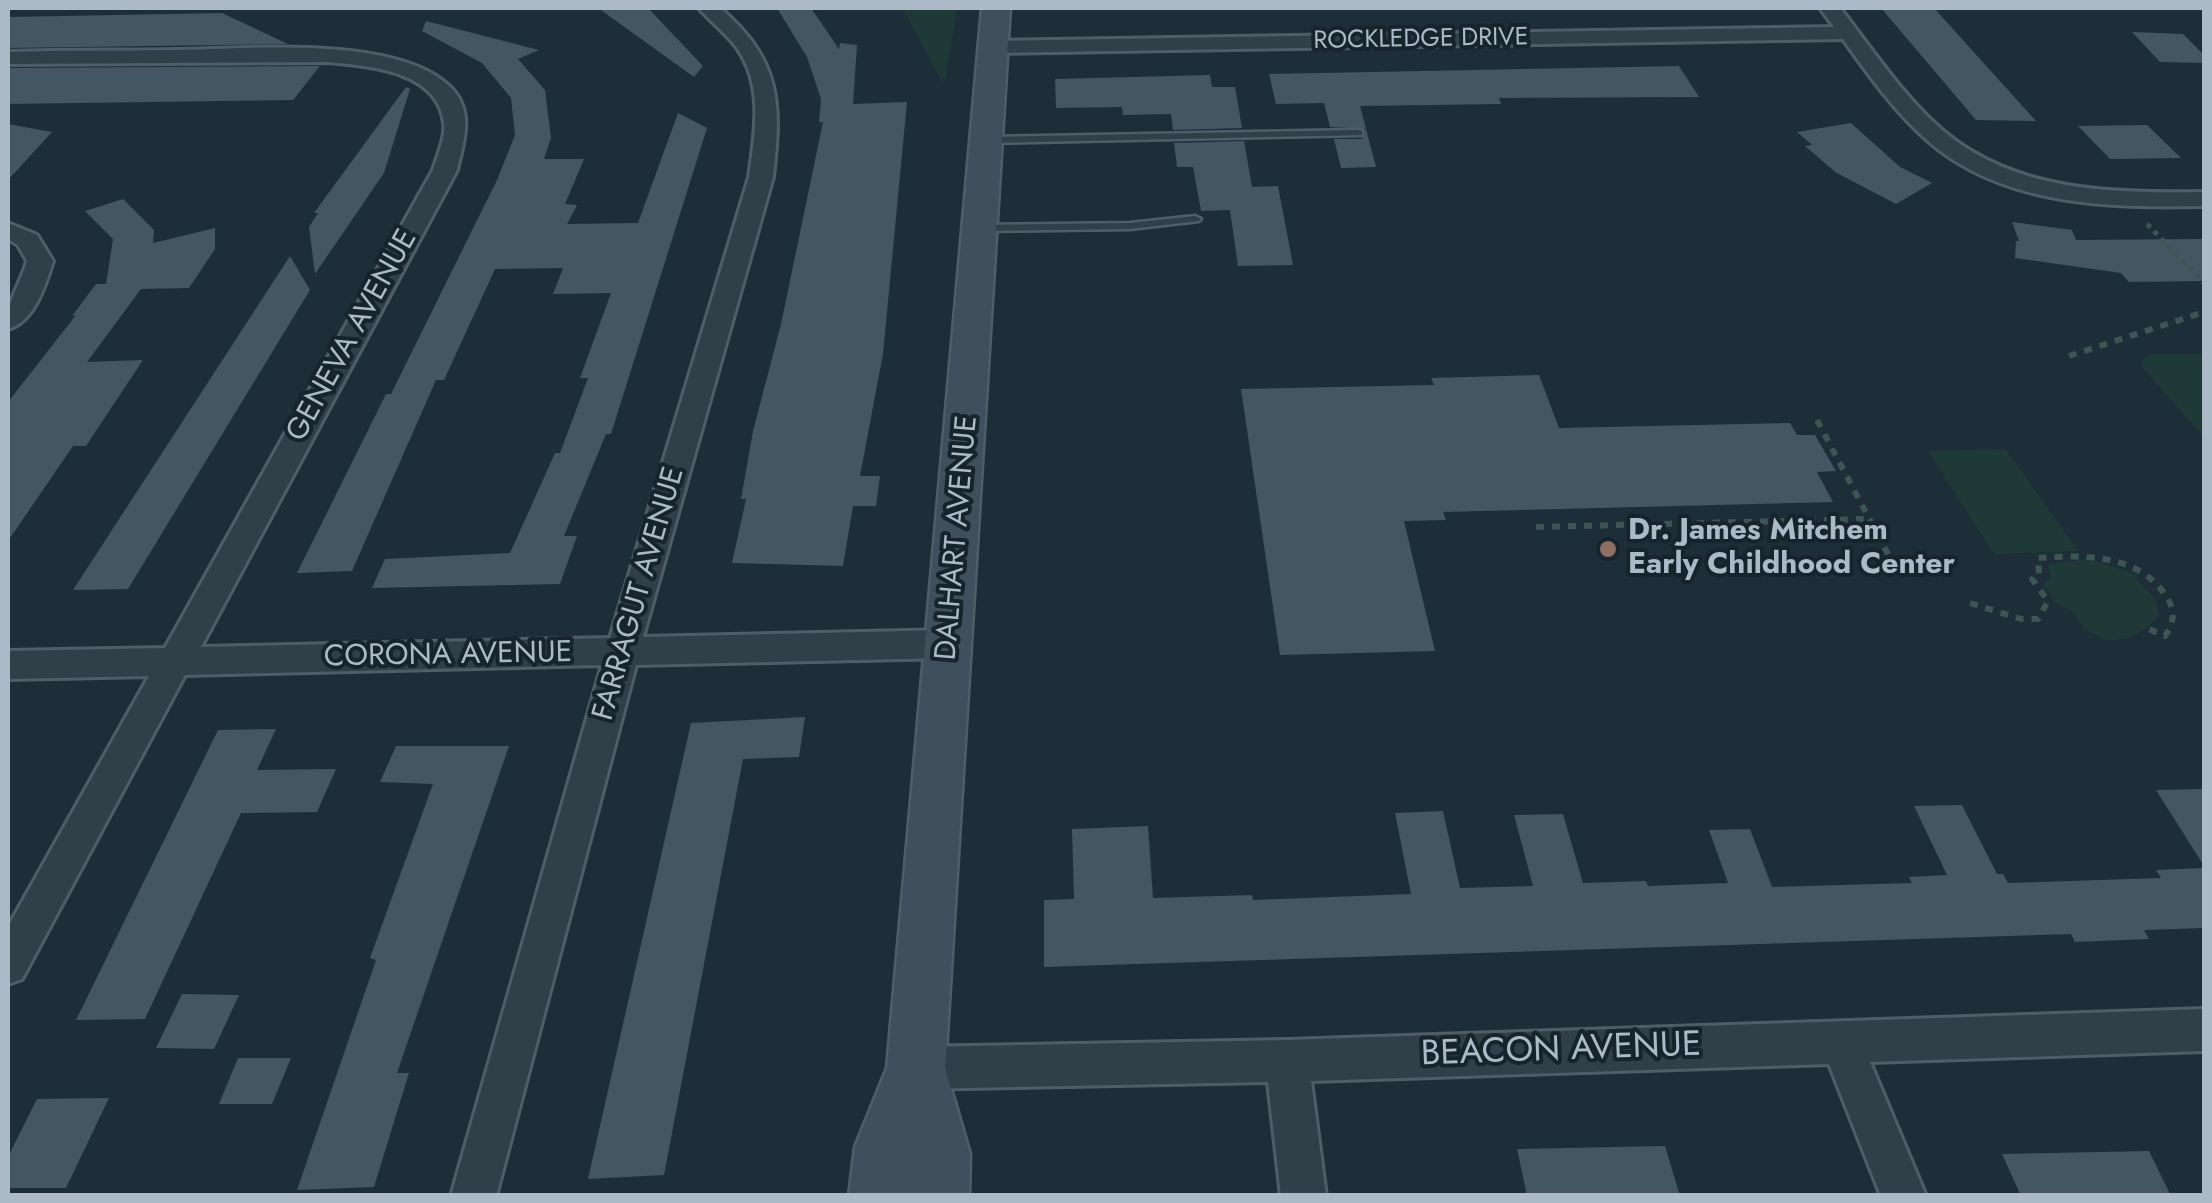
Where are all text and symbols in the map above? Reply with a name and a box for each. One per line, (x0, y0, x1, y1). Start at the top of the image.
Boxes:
street label: ROCKLEDGE DRIVE (1313, 23, 1529, 57)
street label: GENEVA AVENUE (280, 224, 426, 448)
street label: DALHART AVENUE (929, 414, 987, 662)
street label: FARRAGUT AVENUE (587, 463, 693, 725)
place label: Dr. James Mitchem Early Childhood Center (1628, 514, 1955, 584)
marker: Dr. James Mitchem Early Childhood Center (1597, 538, 1619, 560)
street label: CORONA AVENUE (323, 636, 573, 676)
street label: BEACON AVENUE (1420, 1025, 1702, 1077)

